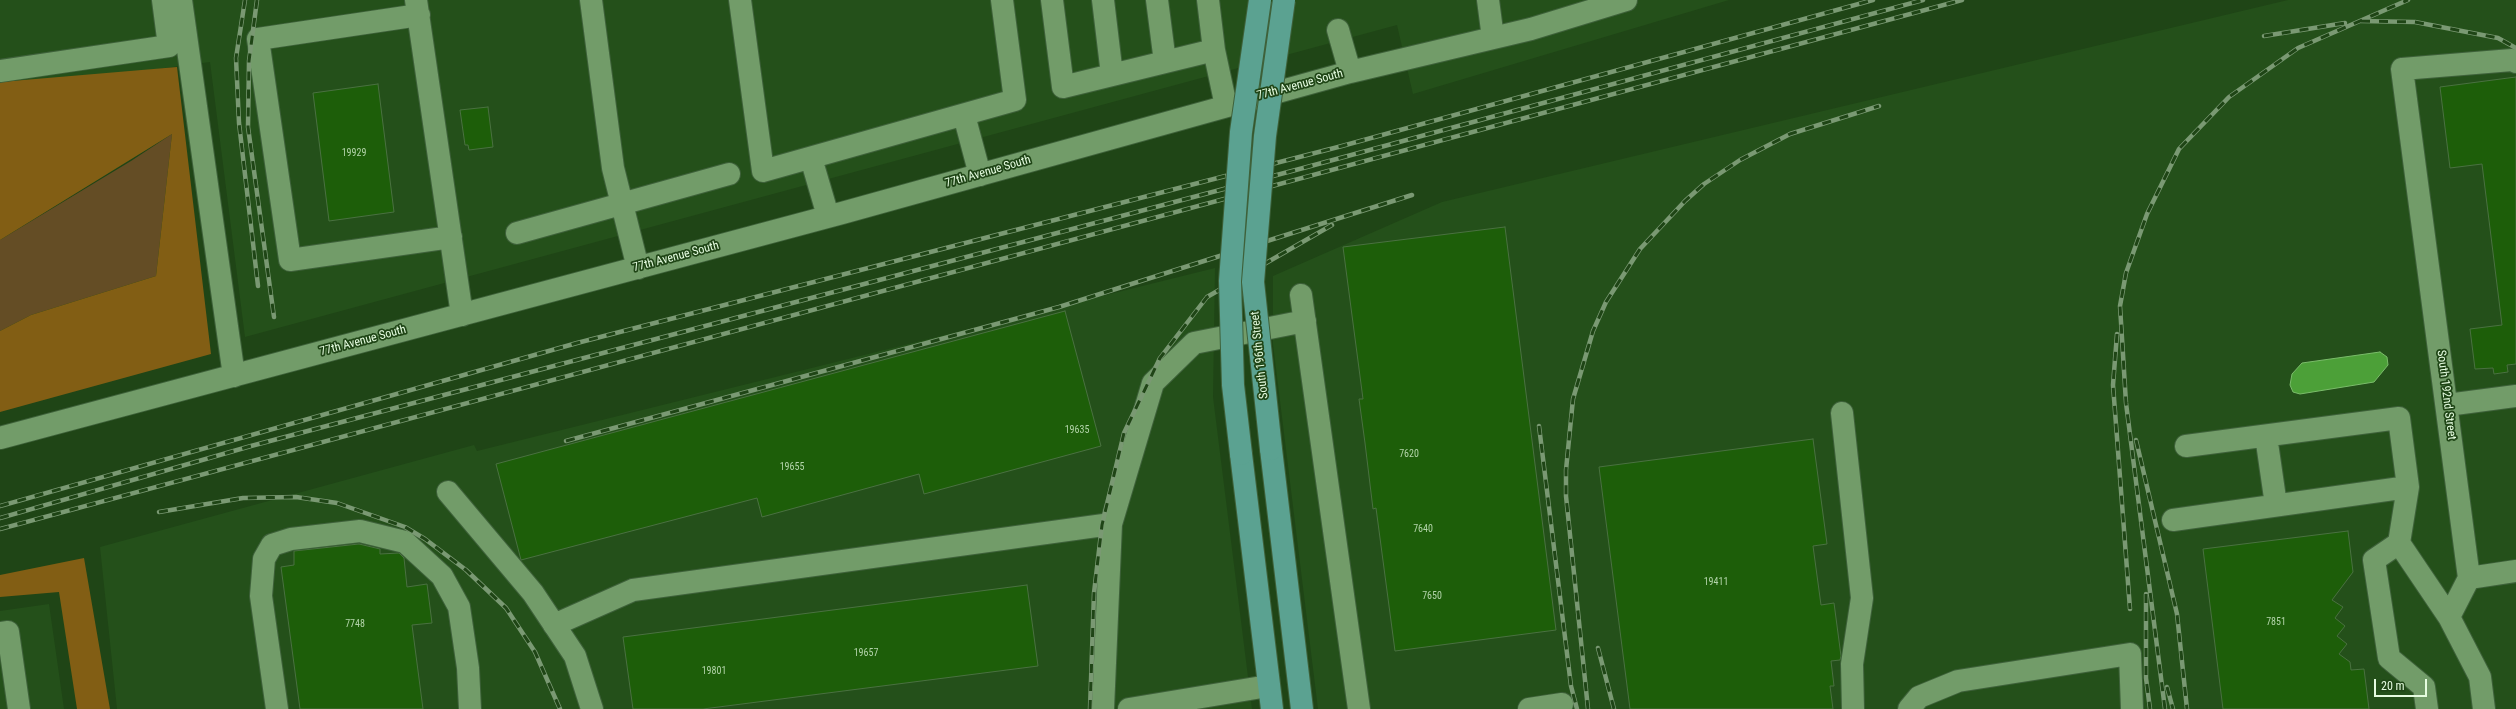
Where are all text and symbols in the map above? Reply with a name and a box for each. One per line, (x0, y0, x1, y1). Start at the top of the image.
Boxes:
street label: 77th Avenue South (1255, 67, 1345, 103)
house number: 19929 (342, 147, 366, 159)
street label: 77th Avenue South (943, 153, 1033, 191)
street label: 77th Avenue South (631, 239, 721, 275)
street label: South 196th Street (1248, 310, 1272, 400)
street label: 77th Avenue South (318, 323, 408, 359)
street label: South 192nd Street (2433, 349, 2459, 441)
house number: 19635 (1065, 424, 1089, 436)
house number: 7620 (1399, 448, 1419, 460)
house number: 19655 (780, 461, 804, 473)
house number: 7640 (1413, 523, 1433, 535)
house number: 19411 (1704, 576, 1728, 588)
house number: 7650 (1422, 590, 1442, 602)
house number: 7851 (2266, 616, 2286, 628)
house number: 7748 (345, 618, 365, 630)
house number: 19657 (854, 647, 878, 659)
house number: 19801 (702, 665, 726, 677)
scale bar (2376, 671, 2429, 697)
text: 20 m (2381, 679, 2405, 693)

